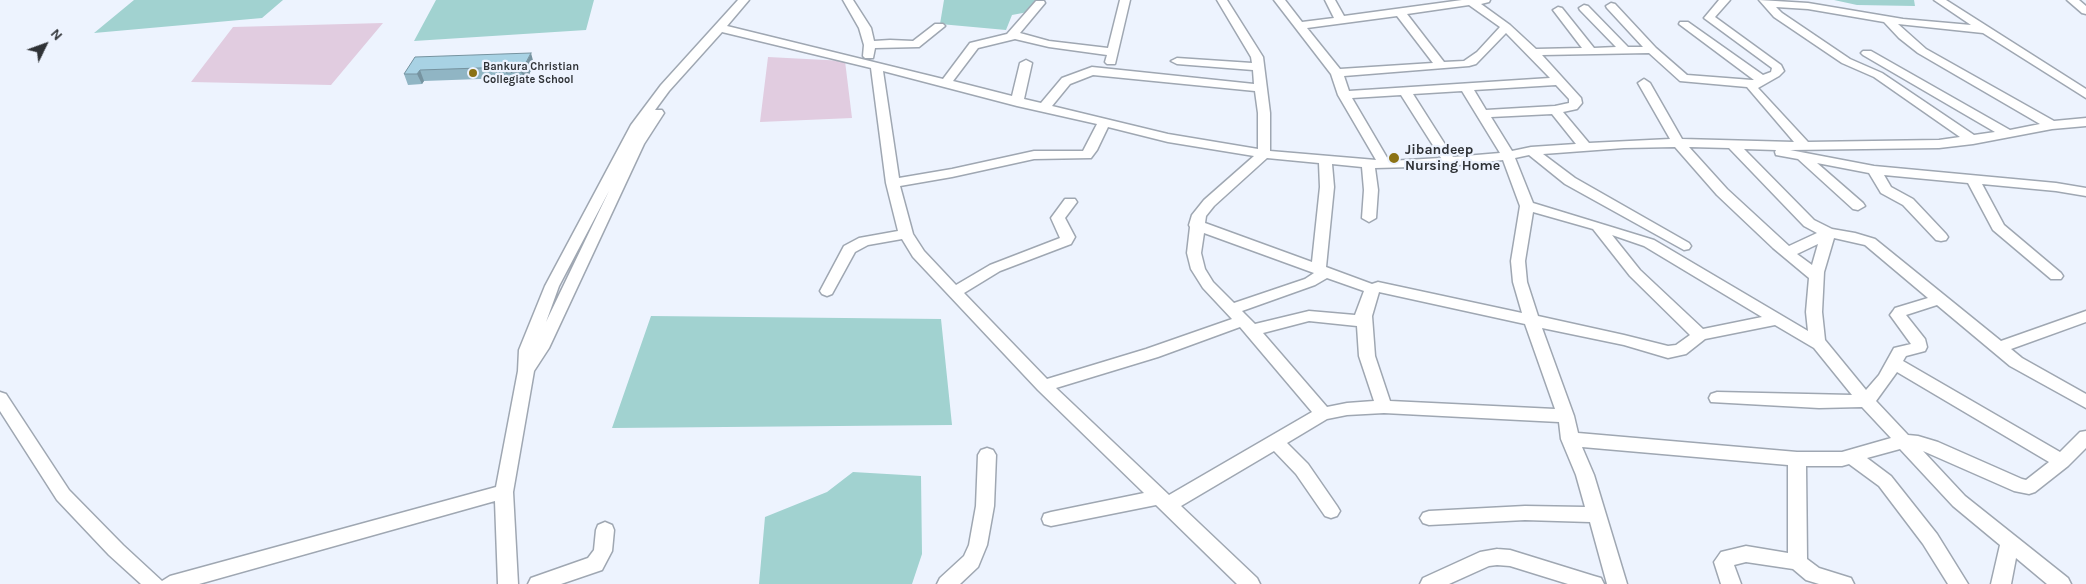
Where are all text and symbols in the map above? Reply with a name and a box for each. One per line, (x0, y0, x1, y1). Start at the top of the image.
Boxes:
north arrow (20, 20, 70, 70)
text: N (47, 25, 66, 44)
place label: Bankura Christian Collegiate School (483, 60, 579, 86)
marker: Bankura Christian Collegiate School (467, 67, 479, 79)
place label: Jibandeep Nursing Home (1405, 142, 1500, 174)
marker: Jibandeep Nursing Home (1387, 151, 1401, 165)

